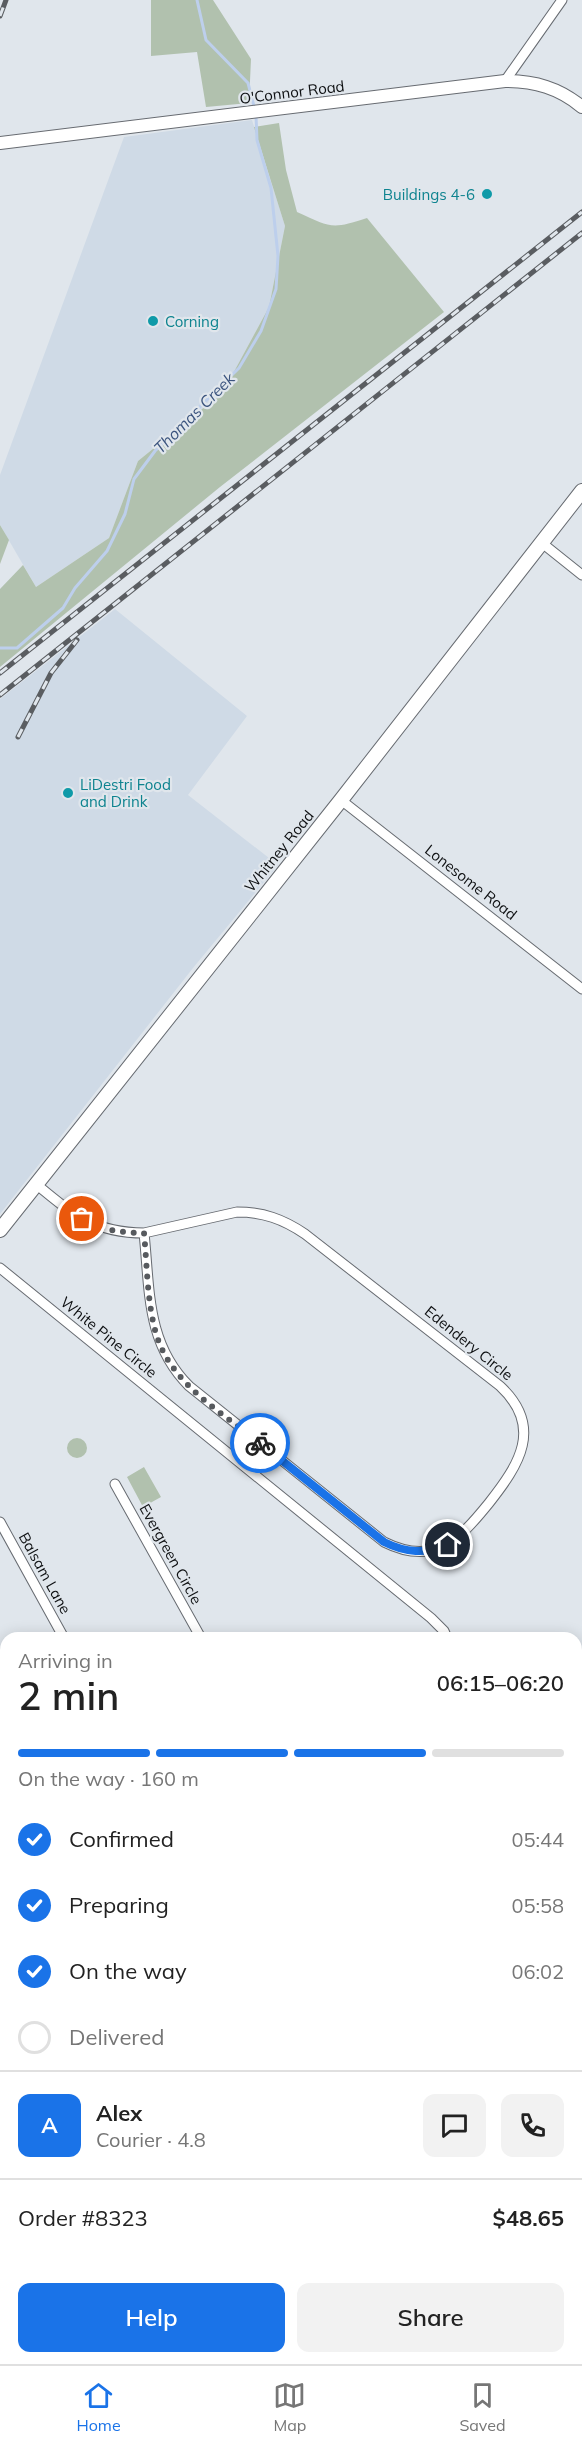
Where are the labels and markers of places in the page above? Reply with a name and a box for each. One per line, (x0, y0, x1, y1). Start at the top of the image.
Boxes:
place label: Buildings 4-6 (383, 185, 475, 204)
marker: Buildings 4-6 (480, 187, 494, 201)
place label: Corning (165, 312, 219, 331)
marker: Corning (146, 314, 160, 328)
place label: LiDestri Food and Drink (80, 775, 171, 811)
marker: LiDestri Food and Drink (61, 786, 75, 800)
pin (56, 1193, 107, 1244)
pin (422, 1519, 473, 1570)

